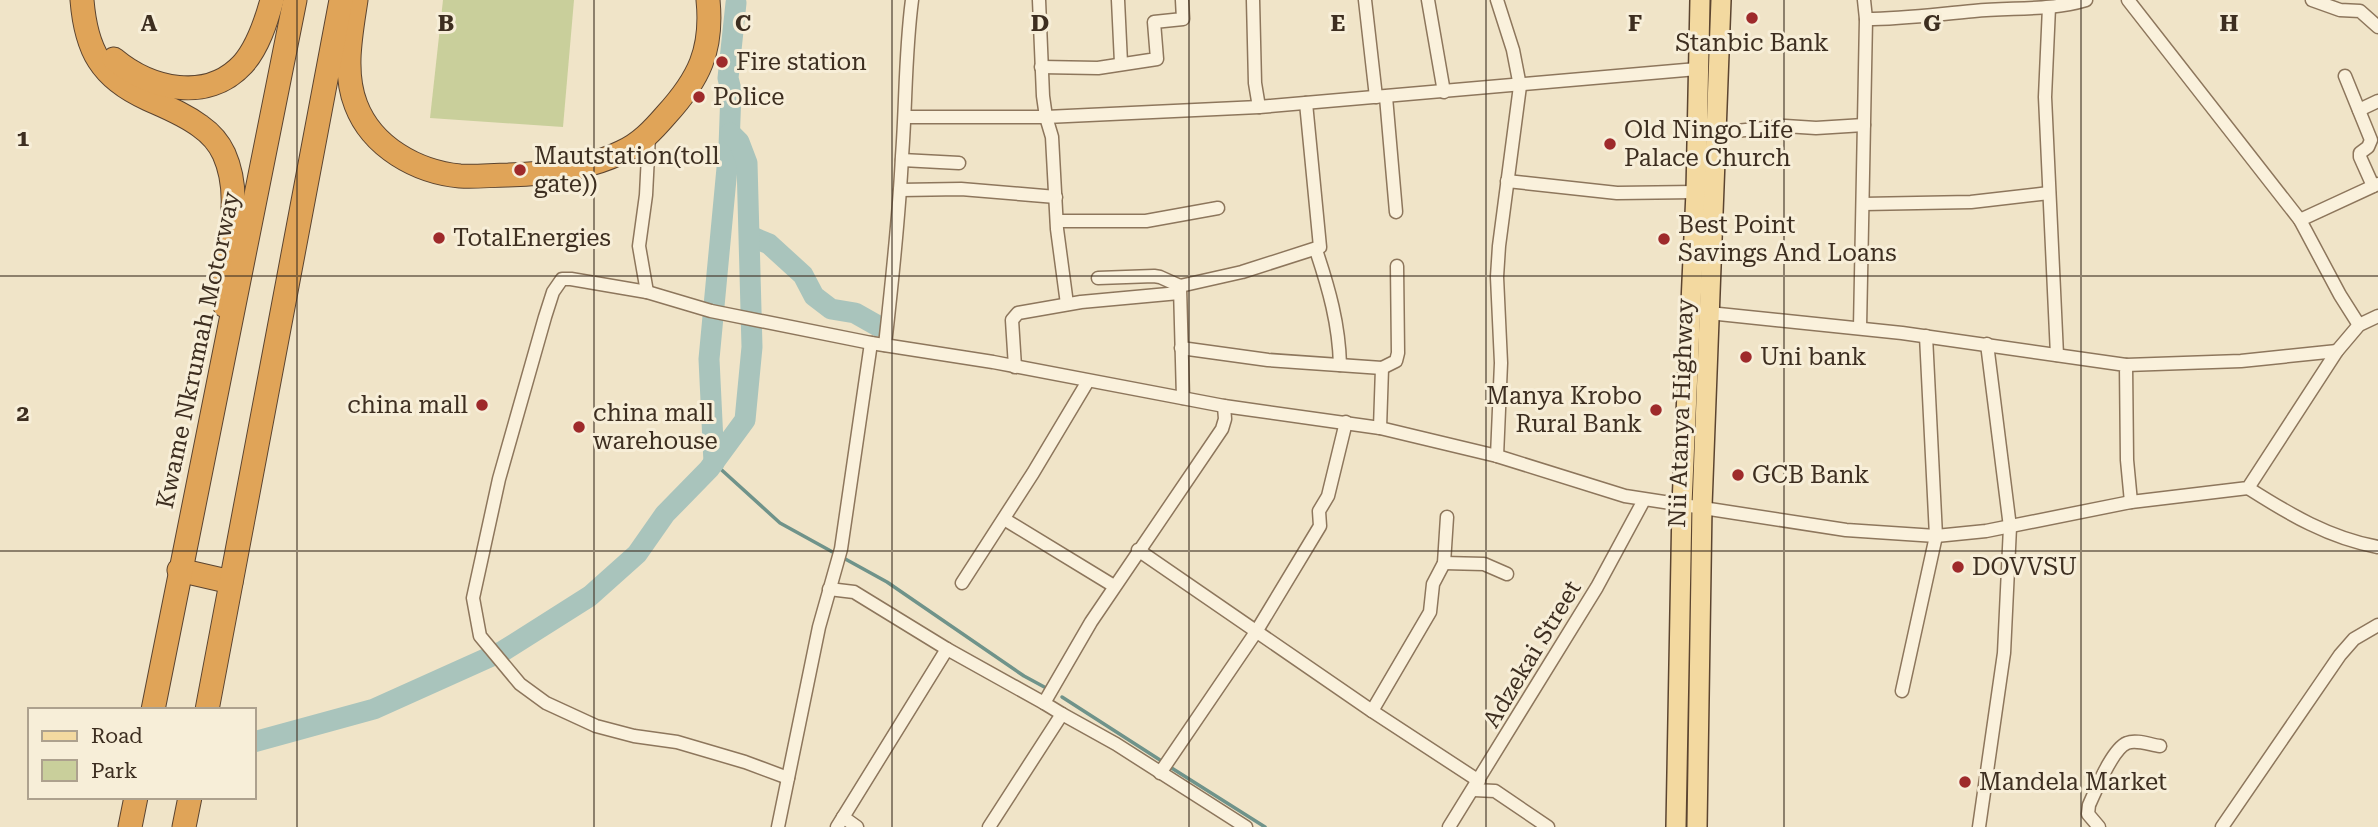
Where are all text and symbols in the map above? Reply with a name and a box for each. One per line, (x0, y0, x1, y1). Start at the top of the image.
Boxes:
text: A (141, 10, 158, 37)
text: B (438, 10, 454, 37)
text: C (735, 10, 751, 37)
text: D (1031, 10, 1049, 37)
text: E (1331, 10, 1345, 37)
text: F (1628, 10, 1642, 37)
marker: Stanbic Bank (1744, 10, 1760, 26)
text: G (1923, 10, 1941, 37)
text: H (2220, 10, 2239, 37)
place label: Stanbic Bank (1675, 29, 1829, 57)
place label: Fire station (736, 48, 867, 76)
marker: Fire station (714, 54, 730, 70)
place label: Police (713, 83, 784, 111)
marker: Police (691, 89, 707, 105)
place label: Old Ningo Life Palace Church (1624, 116, 1793, 172)
text: 1 (17, 125, 30, 152)
marker: Old Ningo Life Palace Church (1602, 136, 1618, 152)
place label: Mautstation(toll gate)) (534, 142, 719, 198)
marker: Mautstation(toll gate)) (512, 162, 528, 178)
street label: Kwame Nkrumah Motorway (151, 188, 245, 511)
place label: Best Point Savings And Loans (1678, 211, 1897, 267)
place label: TotalEnergies (453, 224, 611, 252)
marker: TotalEnergies (431, 230, 447, 246)
marker: Best Point Savings And Loans (1656, 231, 1672, 247)
street label: Nii Atanya Highway (1663, 297, 1699, 528)
place label: Uni bank (1760, 343, 1867, 371)
marker: Uni bank (1738, 349, 1754, 365)
place label: Manya Krobo Rural Bank (1486, 382, 1642, 438)
place label: china mall (347, 391, 468, 419)
marker: china mall (474, 397, 490, 413)
place label: china mall warehouse (593, 399, 718, 455)
text: 2 (17, 400, 29, 427)
marker: Manya Krobo Rural Bank (1648, 402, 1664, 418)
marker: china mall warehouse (571, 419, 587, 435)
place label: GCB Bank (1752, 461, 1869, 489)
marker: GCB Bank (1730, 467, 1746, 483)
place label: DOVVSU (1972, 553, 2077, 581)
marker: DOVVSU (1950, 559, 1966, 575)
street label: Adzekai Street (1477, 575, 1587, 732)
legend (28, 708, 256, 799)
text: Road (91, 724, 143, 748)
text: Park (91, 759, 137, 783)
place label: Mandela Market (1979, 768, 2167, 796)
marker: Mandela Market (1957, 774, 1973, 790)

